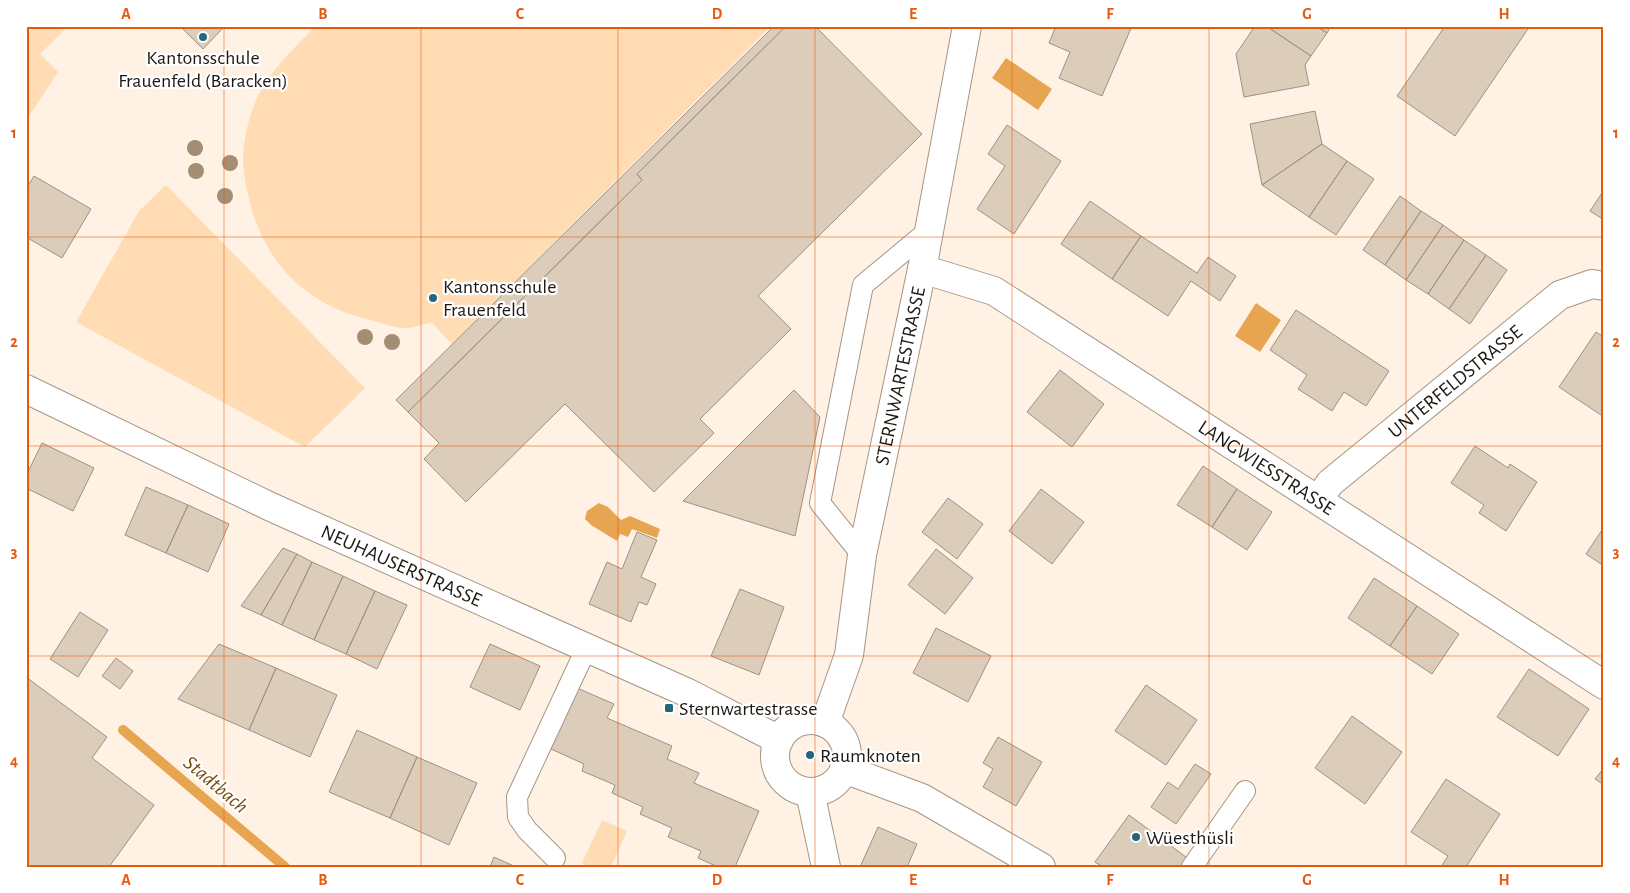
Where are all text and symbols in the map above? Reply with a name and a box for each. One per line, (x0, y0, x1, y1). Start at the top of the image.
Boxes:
text: A (121, 6, 131, 22)
text: B (318, 6, 328, 22)
text: C (516, 6, 525, 22)
text: D (712, 6, 723, 22)
text: E (909, 6, 917, 22)
text: F (1106, 6, 1114, 22)
text: G (1302, 6, 1312, 22)
text: H (1498, 6, 1510, 22)
marker: Kantonsschule Frauenfeld (Baracken) (197, 31, 209, 43)
place label: Kantonsschule Frauenfeld (Baracken) (118, 48, 288, 91)
text: 1 (11, 125, 17, 141)
text: 1 (1613, 125, 1619, 141)
place label: Kantonsschule Frauenfeld (443, 277, 556, 320)
street label: STERNWARTESTRASSE (872, 285, 929, 467)
marker: Kantonsschule Frauenfeld (427, 292, 439, 304)
street label: UNTERFELDSTRASSE (1385, 321, 1526, 442)
text: 2 (10, 334, 18, 350)
text: 2 (1612, 334, 1620, 350)
street label: LANGWIESSTRASSE (1195, 417, 1338, 519)
street label: NEUHAUSERSTRASSE (318, 522, 485, 611)
text: 3 (11, 544, 18, 560)
text: 3 (1613, 544, 1620, 560)
place label: Sternwartestrasse (679, 699, 817, 719)
marker: Sternwartestrasse (663, 702, 675, 714)
place label: Raumknoten (820, 746, 921, 766)
marker: Raumknoten (804, 749, 816, 761)
water label: Stadtbach (179, 752, 252, 817)
text: 4 (10, 753, 18, 769)
text: 4 (1612, 753, 1620, 769)
place label: Wüesthüsli (1146, 828, 1234, 848)
marker: Wüesthüsli (1130, 831, 1142, 843)
text: A (121, 872, 131, 888)
text: B (318, 872, 328, 888)
text: C (516, 872, 525, 888)
text: D (712, 872, 723, 888)
text: E (909, 872, 917, 888)
text: F (1106, 872, 1114, 888)
text: G (1302, 872, 1312, 888)
text: H (1498, 872, 1510, 888)

